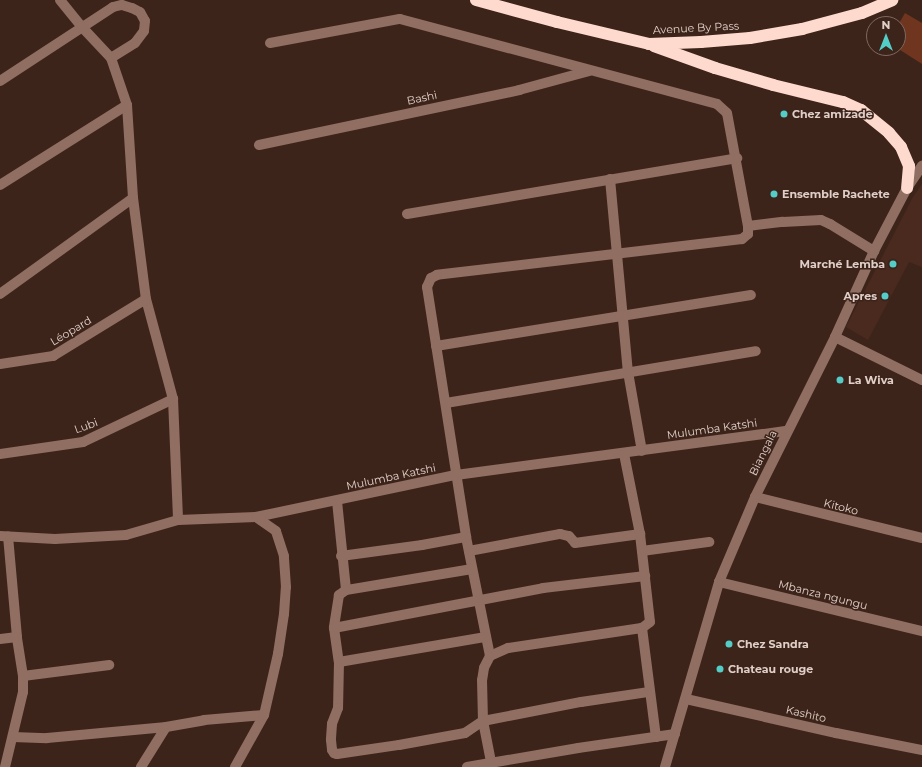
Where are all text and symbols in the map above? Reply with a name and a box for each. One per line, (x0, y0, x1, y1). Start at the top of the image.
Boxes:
north arrow (866, 16, 906, 56)
text: N (882, 18, 890, 32)
street label: Avenue By Pass (652, 19, 740, 37)
street label: Bashi (406, 88, 438, 108)
place label: Chez amizade (792, 107, 873, 121)
marker: Chez amizade (779, 109, 789, 119)
place label: Ensemble Rachete (782, 187, 890, 201)
marker: Ensemble Rachete (769, 189, 779, 199)
place label: Marché Lemba (800, 257, 885, 271)
marker: Marché Lemba (888, 259, 898, 269)
place label: Apres (844, 289, 877, 303)
marker: Apres (880, 291, 890, 301)
street label: Léopard (48, 314, 94, 348)
place label: La Wiva (848, 373, 894, 387)
marker: La Wiva (835, 375, 845, 385)
street label: Lubi (72, 416, 100, 436)
street label: Mulumba Katshi (666, 416, 758, 442)
street label: Biangala (746, 428, 780, 478)
street label: Mulumba Katshi (345, 461, 437, 493)
street label: Kitoko (822, 496, 860, 518)
street label: Mbanza ngungu (777, 578, 869, 612)
place label: Chez Sandra (737, 637, 809, 651)
marker: Chez Sandra (724, 639, 734, 649)
place label: Chateau rouge (728, 662, 813, 676)
marker: Chateau rouge (715, 664, 725, 674)
street label: Kashito (785, 703, 827, 725)

